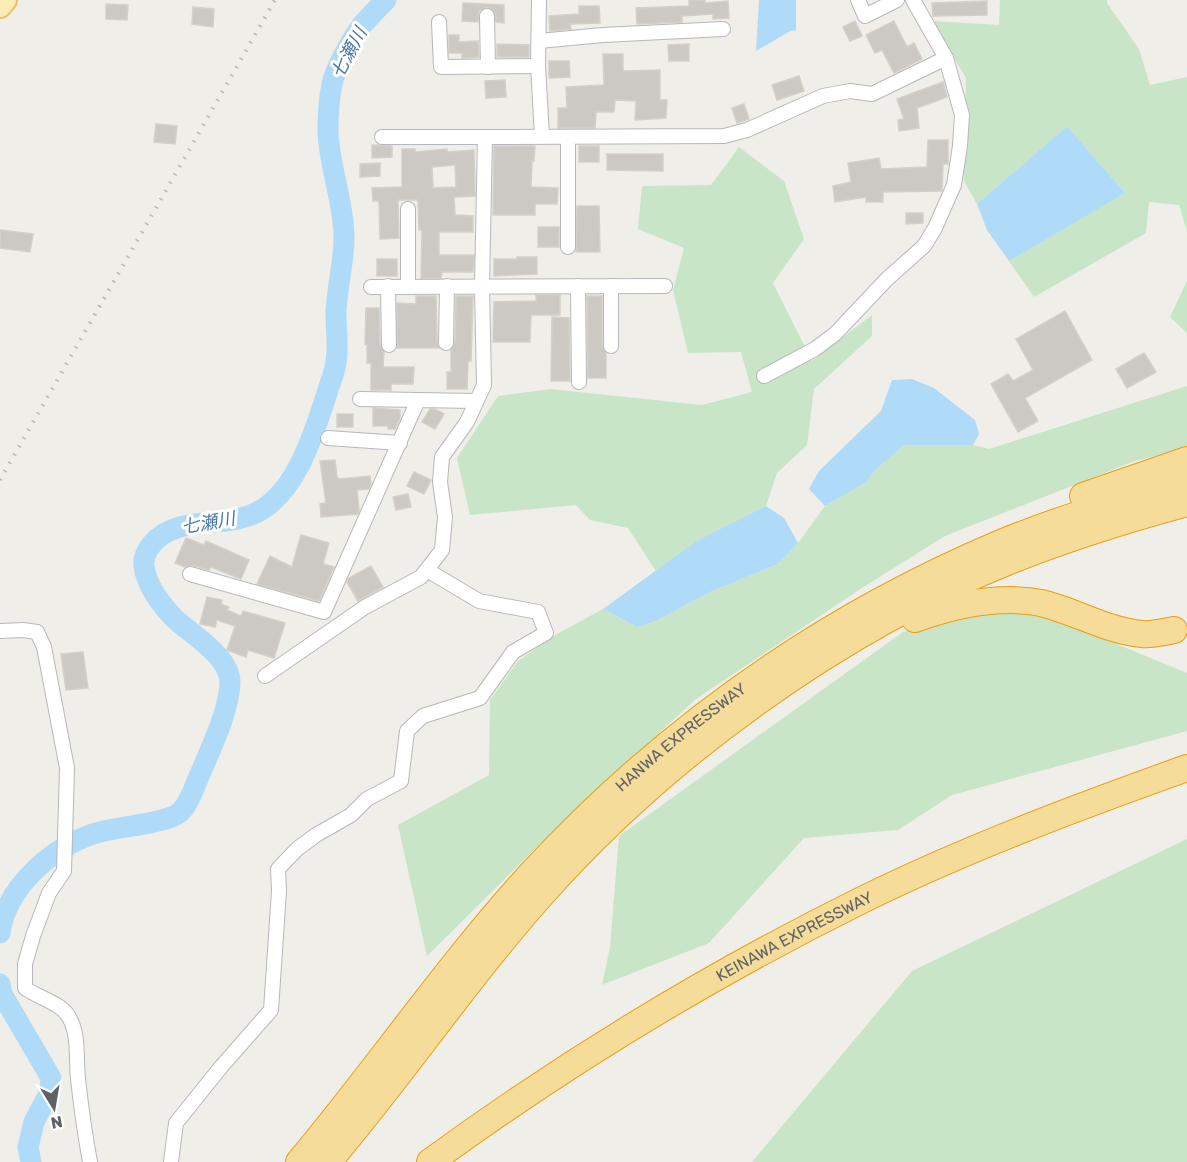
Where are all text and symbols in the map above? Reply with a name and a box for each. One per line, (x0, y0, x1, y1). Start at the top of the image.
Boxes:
water label: 七瀬川 (327, 22, 372, 82)
water label: 七瀬川 (180, 507, 238, 539)
street label: HANWA EXPRESSWAY (612, 679, 750, 796)
street label: KEINAWA EXPRESSWAY (713, 887, 876, 985)
north arrow (24, 1078, 84, 1138)
text: N (49, 1112, 64, 1133)

